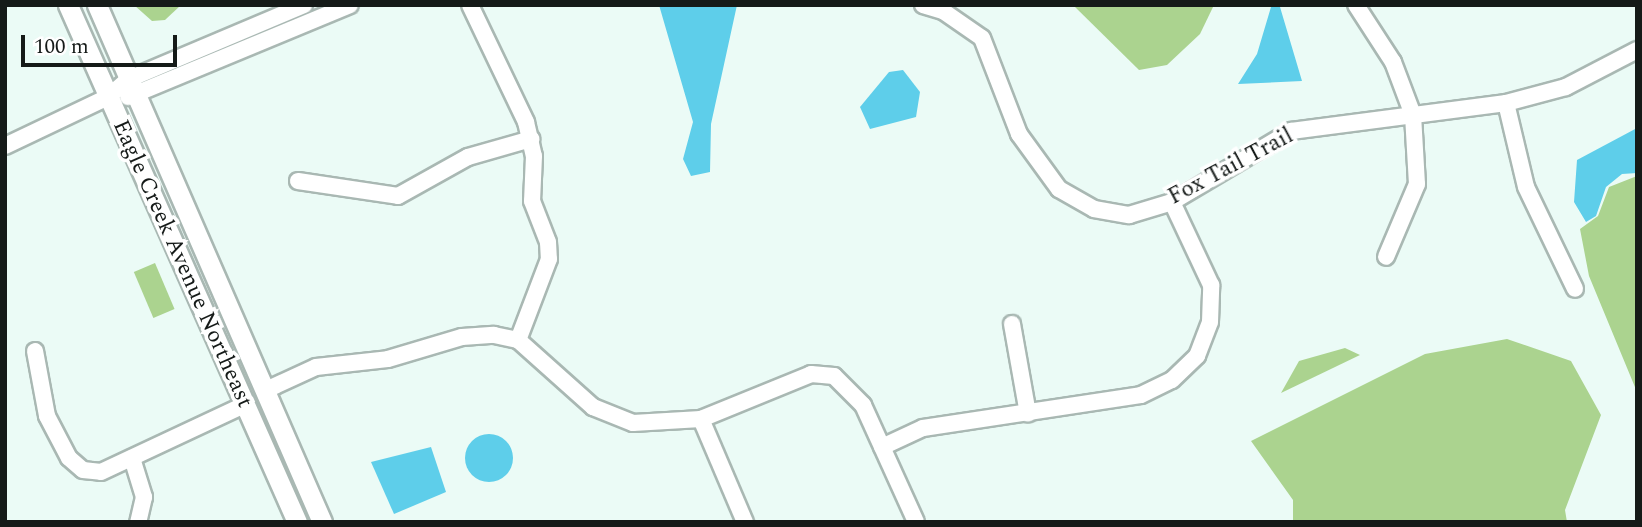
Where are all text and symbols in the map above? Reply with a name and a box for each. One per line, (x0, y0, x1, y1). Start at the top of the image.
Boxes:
scale bar (24, 21, 180, 65)
text: 100 m (34, 31, 89, 63)
street label: Eagle Creek Avenue Northeast (106, 116, 258, 412)
street label: Fox Tail Trail (1164, 122, 1298, 212)

